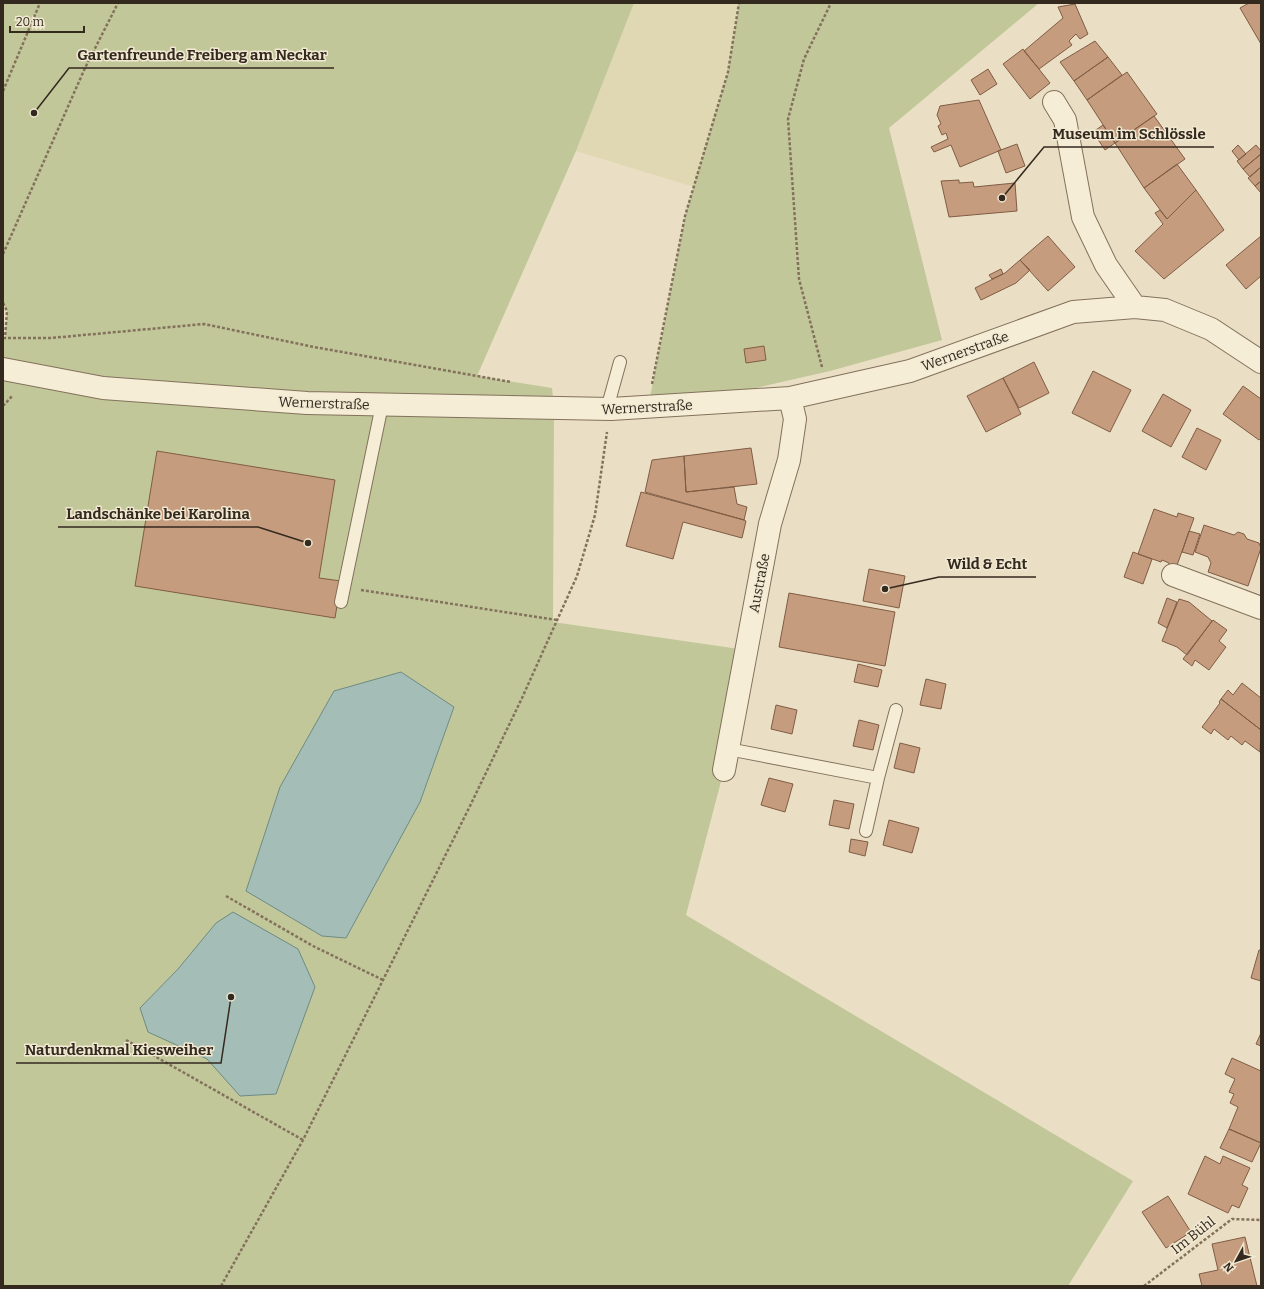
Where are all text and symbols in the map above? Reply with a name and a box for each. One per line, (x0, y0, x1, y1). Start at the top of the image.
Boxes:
scale bar (10, 8, 84, 34)
text: 20 m (16, 15, 45, 29)
callout: Gartenfreunde Freiberg am Neckar (69, 41, 334, 68)
text: Gartenfreunde Freiberg am Neckar (77, 46, 327, 64)
callout: Museum im Schlössle (1044, 120, 1214, 147)
text: Museum im Schlössle (1052, 125, 1206, 143)
street label: Wernerstraße (919, 328, 1011, 375)
street label: Wernerstraße (278, 393, 370, 414)
street label: Wernerstraße (601, 397, 693, 418)
callout: Landschänke bei Karolina (58, 500, 258, 527)
text: Landschänke bei Karolina (66, 505, 250, 523)
callout: Wild & Echt (939, 550, 1036, 577)
street label: Austraße (745, 552, 774, 614)
text: Wild & Echt (947, 555, 1027, 573)
callout: Naturdenkmal Kiesweiher (16, 1036, 221, 1063)
text: Naturdenkmal Kiesweiher (25, 1041, 213, 1059)
street label: Im Bühl (1168, 1213, 1219, 1258)
north arrow (1216, 1241, 1256, 1281)
text: N (1221, 1259, 1236, 1275)

